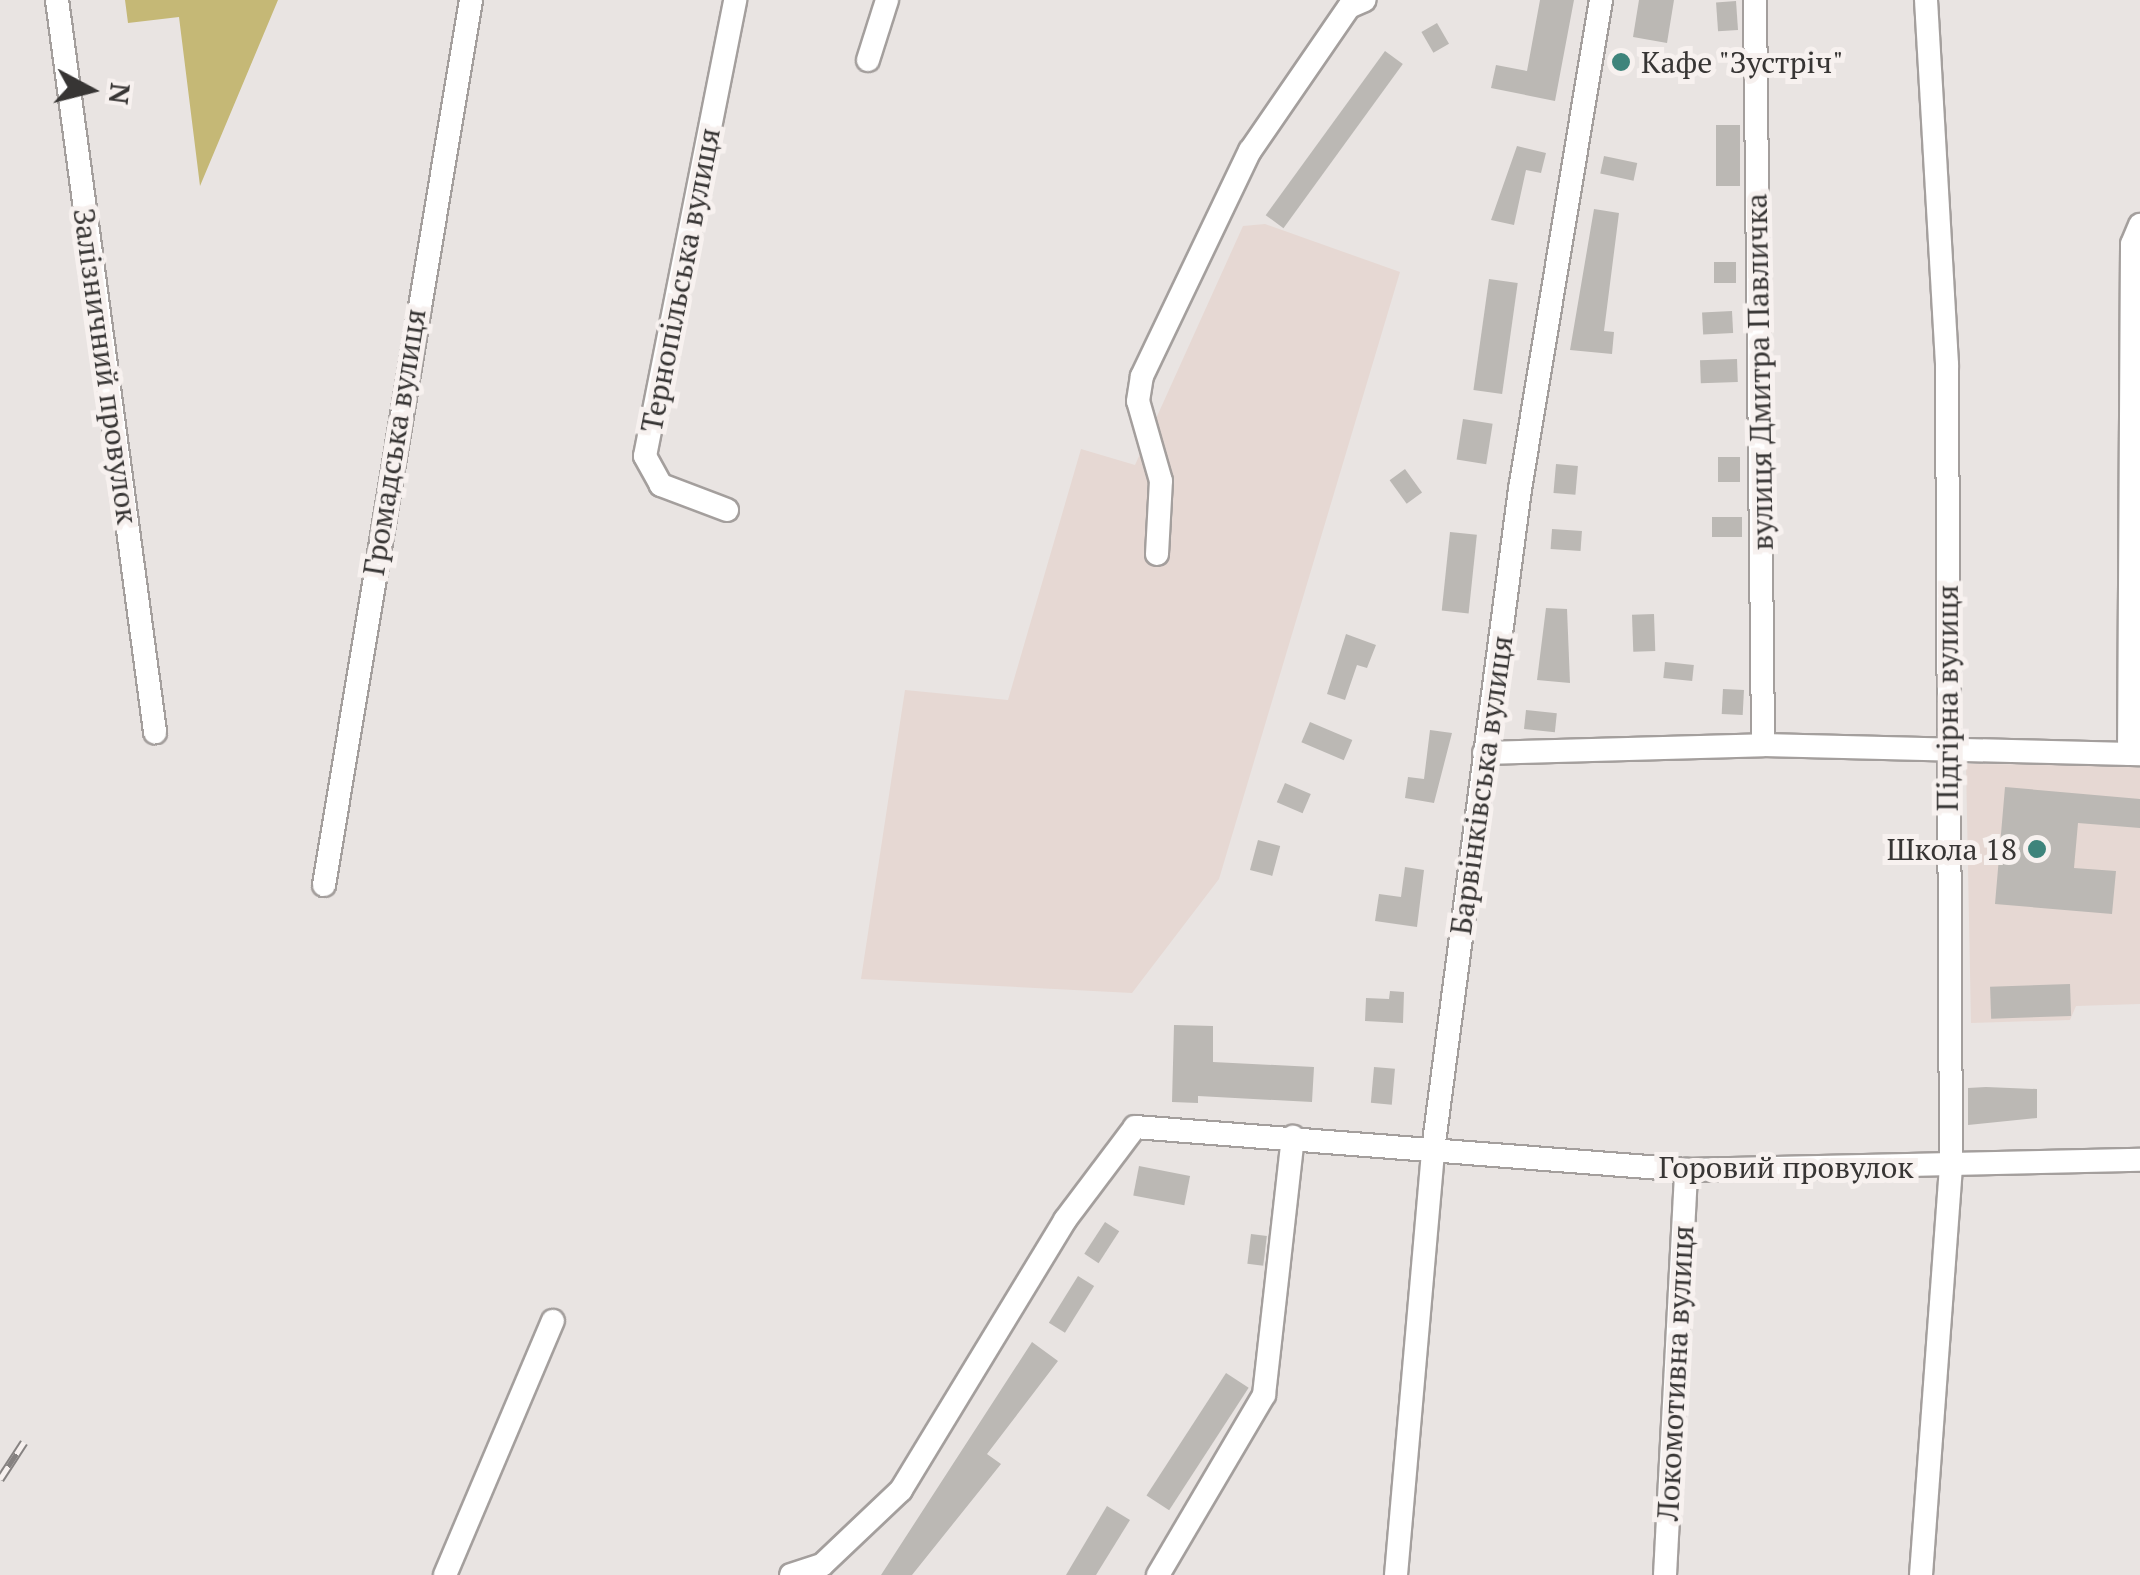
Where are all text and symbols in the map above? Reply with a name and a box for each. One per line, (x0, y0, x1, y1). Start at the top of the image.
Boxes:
north arrow (40, 40, 140, 140)
place label: Кафе "Зустріч" (1641, 44, 1845, 80)
marker: Кафе "Зустріч" (1610, 51, 1632, 73)
text: N (101, 81, 140, 107)
street label: Тернопільська вулиця (633, 125, 727, 435)
street label: вулиця Дмитра Павличка (1738, 193, 1780, 551)
street label: Залізничний провулок (66, 206, 146, 526)
street label: Громадська вулиця (355, 306, 433, 578)
street label: Підгірна вулиця (1929, 585, 1965, 811)
street label: Барвінківська вулиця (1442, 633, 1520, 937)
place label: Школа 18 (1887, 831, 2017, 867)
marker: Школа 18 (2026, 838, 2048, 860)
street label: Горовий провулок (1658, 1149, 1914, 1185)
street label: Локомотивна вулиця (1649, 1224, 1701, 1522)

